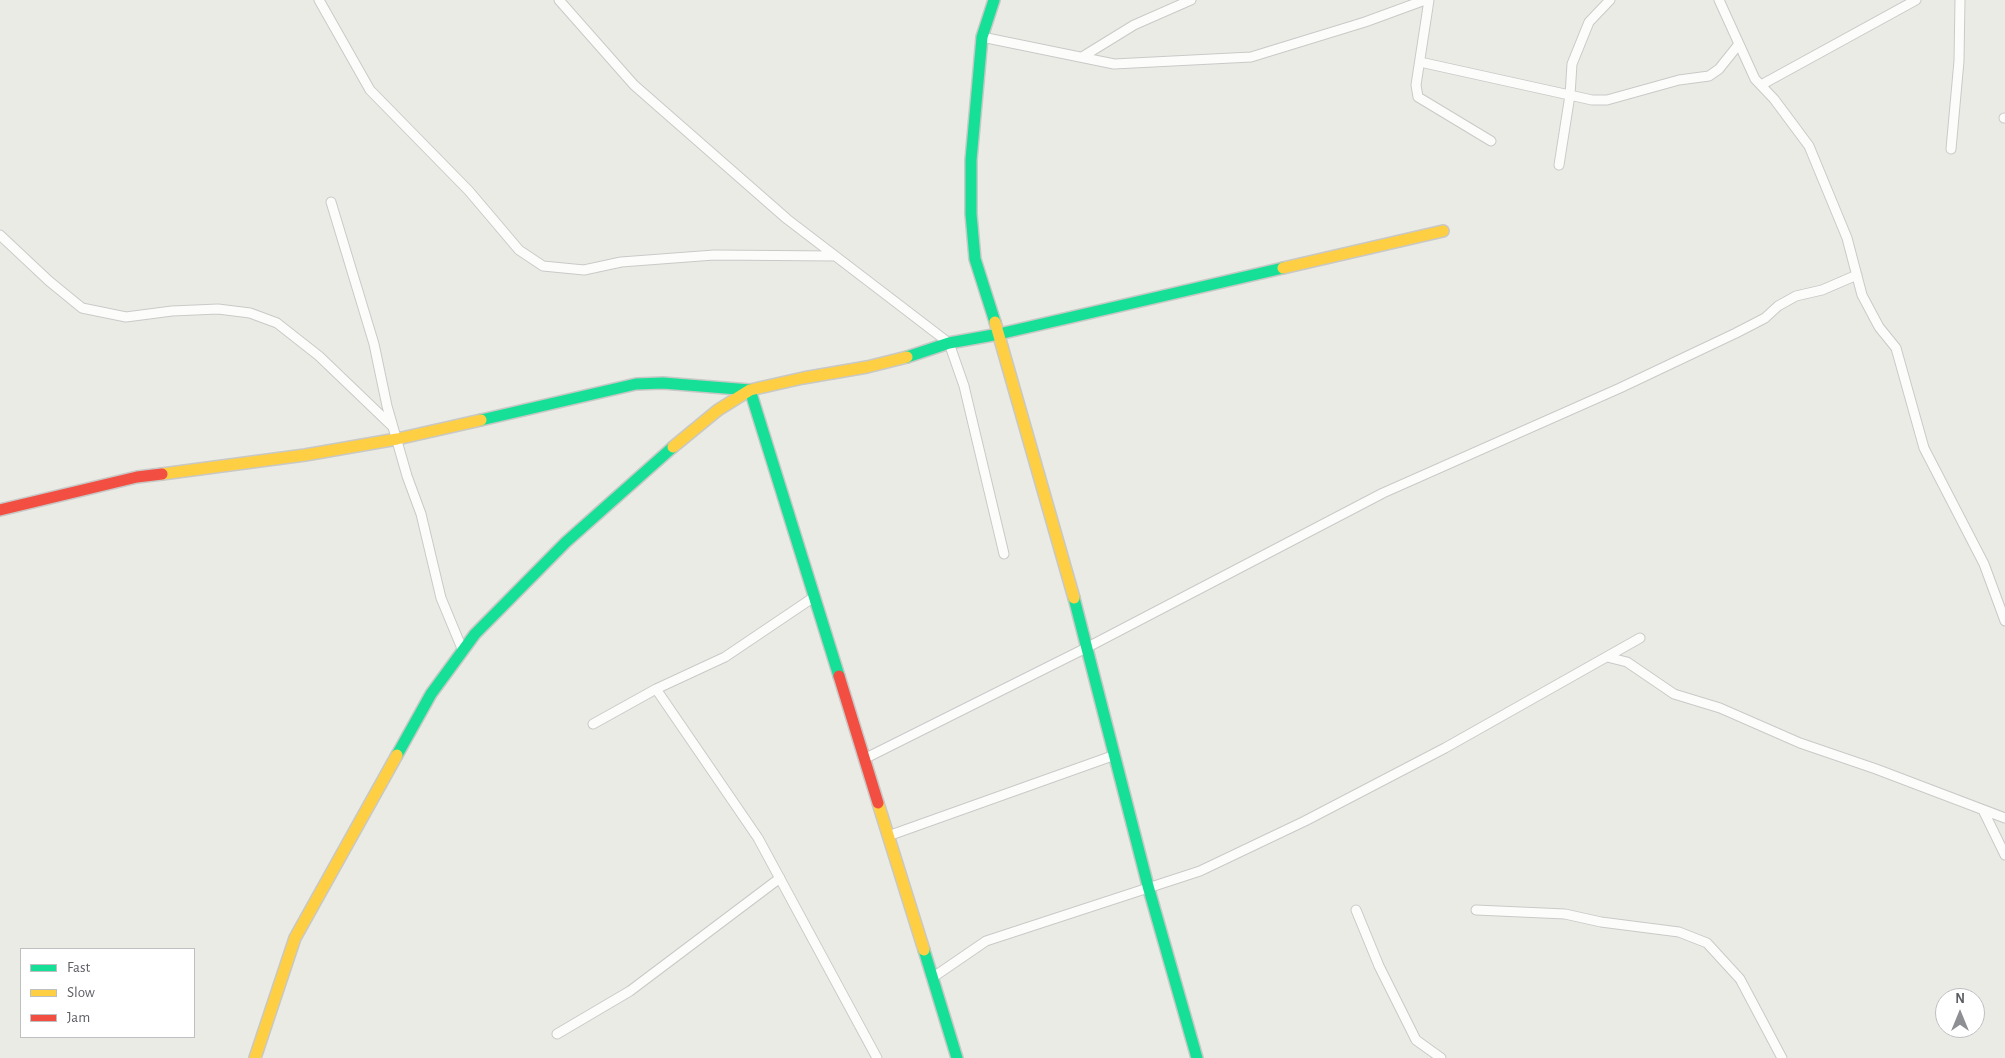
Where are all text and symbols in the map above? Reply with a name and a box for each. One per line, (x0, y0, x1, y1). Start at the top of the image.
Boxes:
legend (20, 948, 195, 1038)
text: Fast (67, 960, 90, 975)
text: Slow (67, 985, 95, 1000)
north arrow (1935, 988, 1985, 1038)
text: N (1955, 992, 1965, 1006)
text: Jam (67, 1010, 90, 1025)

